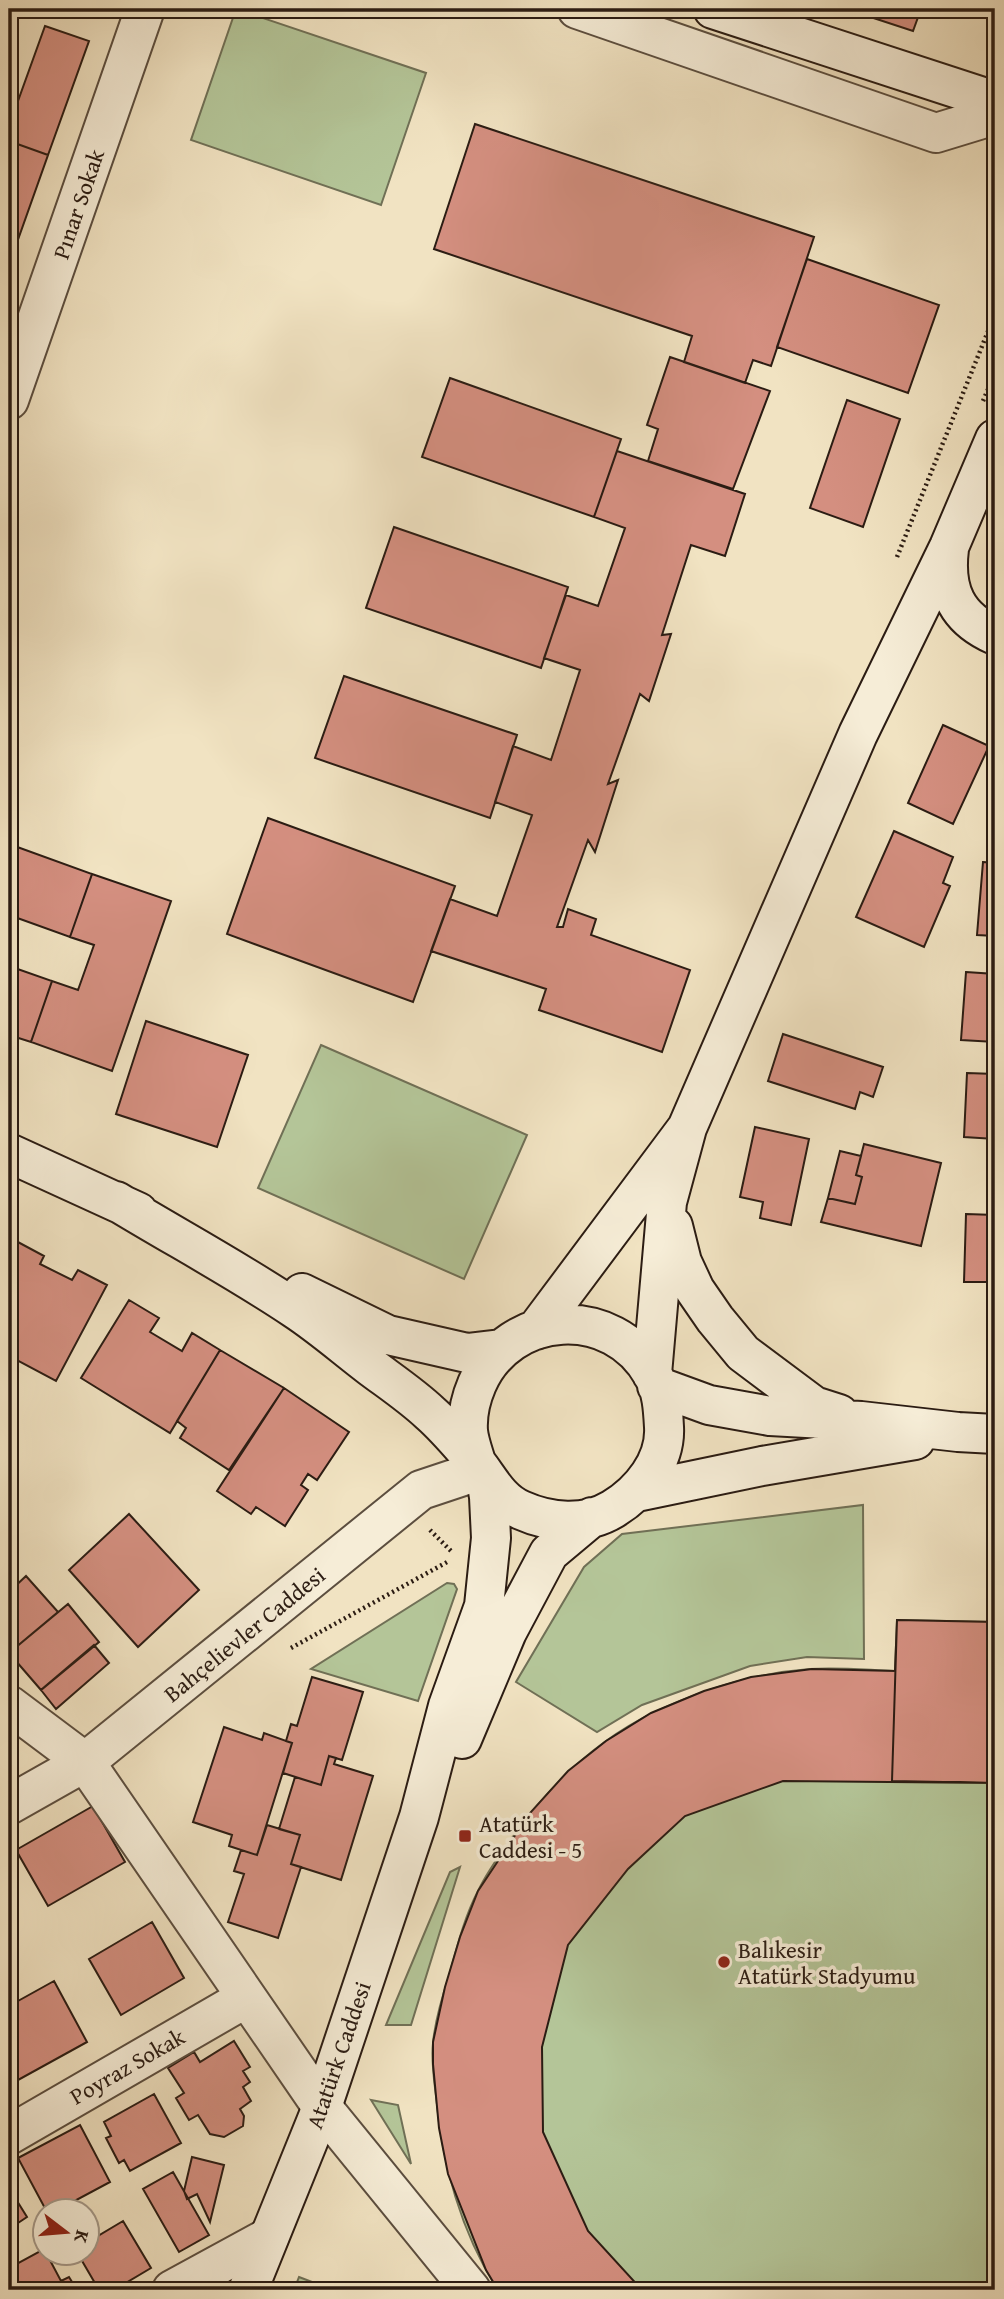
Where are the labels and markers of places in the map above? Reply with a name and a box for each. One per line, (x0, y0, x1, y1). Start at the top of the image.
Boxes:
place label: Atatürk Caddesi - 5 (479, 1807, 582, 1866)
marker: Atatürk Caddesi - 5 (457, 1828, 473, 1844)
place label: Balıkesir Atatürk Stadyumu (738, 1933, 916, 1992)
marker: Balıkesir Atatürk Stadyumu (716, 1954, 732, 1970)

